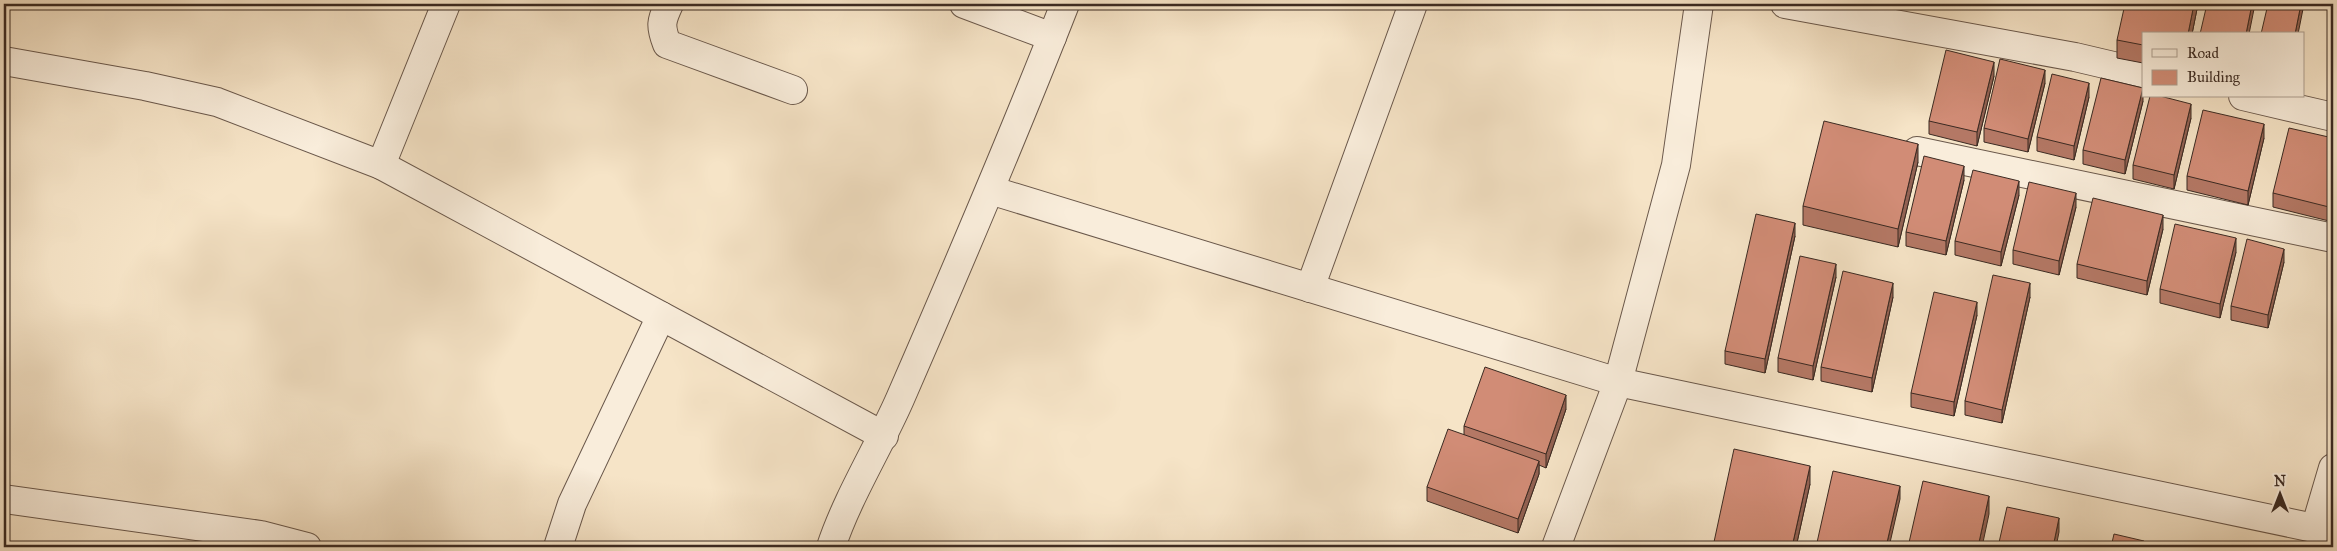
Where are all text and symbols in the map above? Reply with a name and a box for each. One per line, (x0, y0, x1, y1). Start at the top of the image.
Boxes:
legend (2142, 32, 2304, 98)
text: Road (2187, 44, 2219, 62)
text: Building (2187, 68, 2241, 86)
north arrow (2254, 468, 2304, 518)
text: N (2274, 473, 2286, 490)

